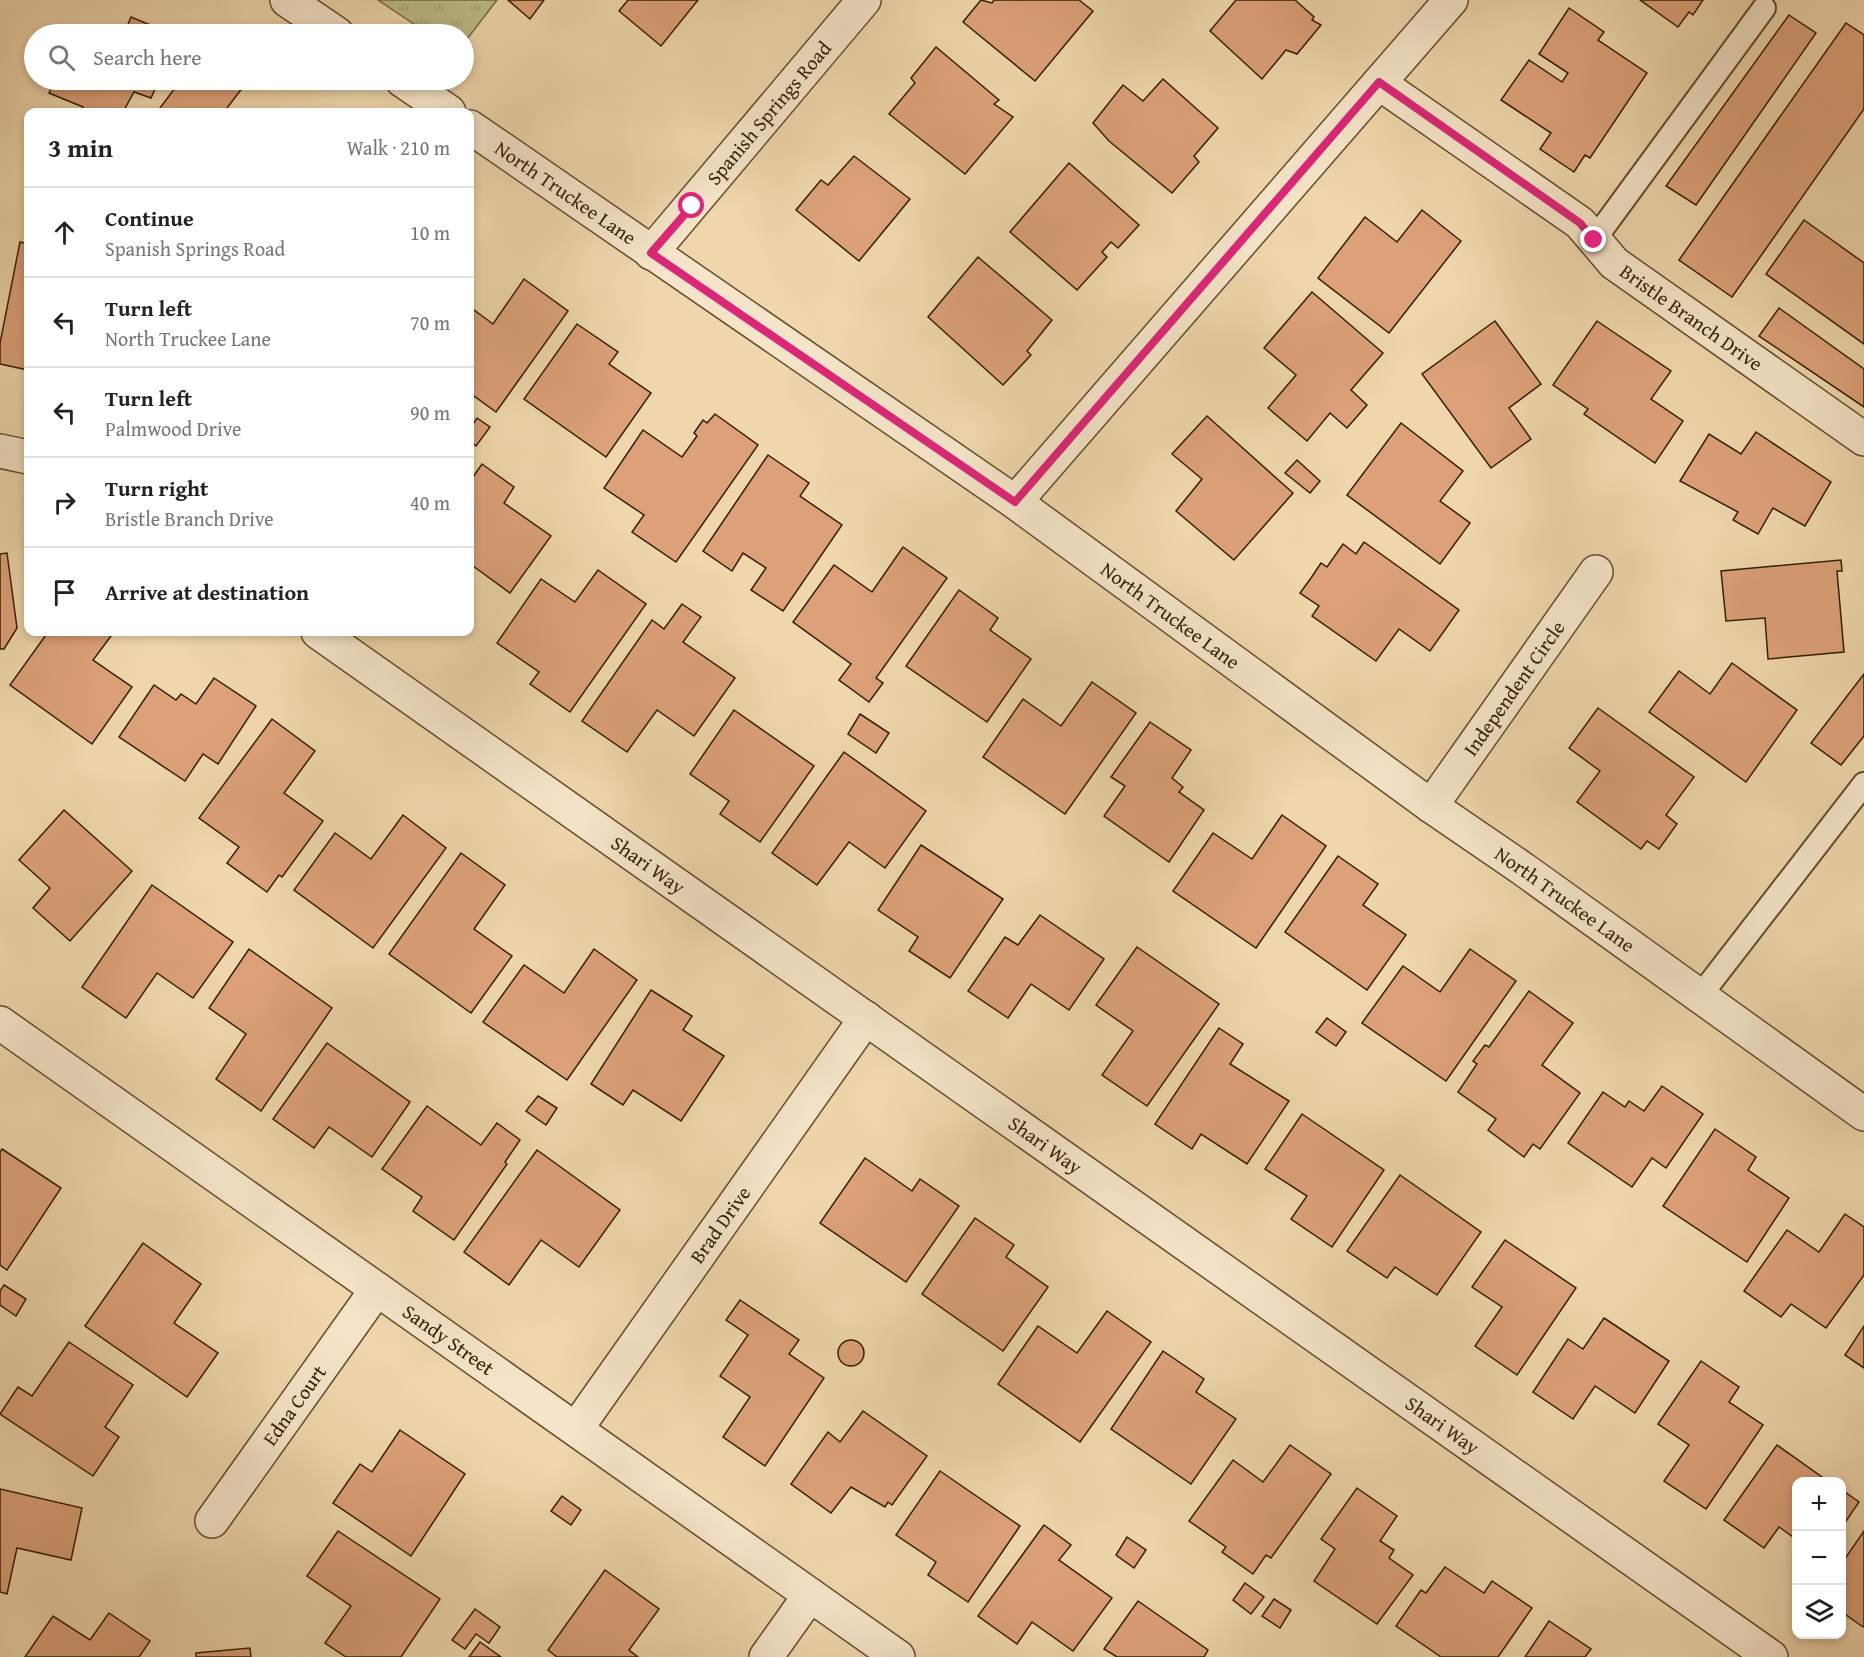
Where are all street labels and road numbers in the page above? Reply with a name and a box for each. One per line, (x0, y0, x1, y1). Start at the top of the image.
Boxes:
street label: Spanish Springs Road (699, 34, 838, 191)
street label: North Truckee Lane (489, 133, 642, 251)
street label: Bristle Branch Drive (1614, 257, 1769, 377)
street label: North Truckee Lane (1095, 554, 1246, 676)
street label: Independent Circle (1456, 614, 1571, 762)
street label: Shari Way (606, 828, 691, 901)
street label: North Truckee Lane (1489, 839, 1641, 959)
street label: Shari Way (1003, 1108, 1088, 1181)
street label: Brad Drive (682, 1180, 757, 1269)
street label: Sandy Street (397, 1297, 500, 1382)
street label: Edna Court (255, 1359, 333, 1451)
street label: Shari Way (1400, 1389, 1486, 1461)

